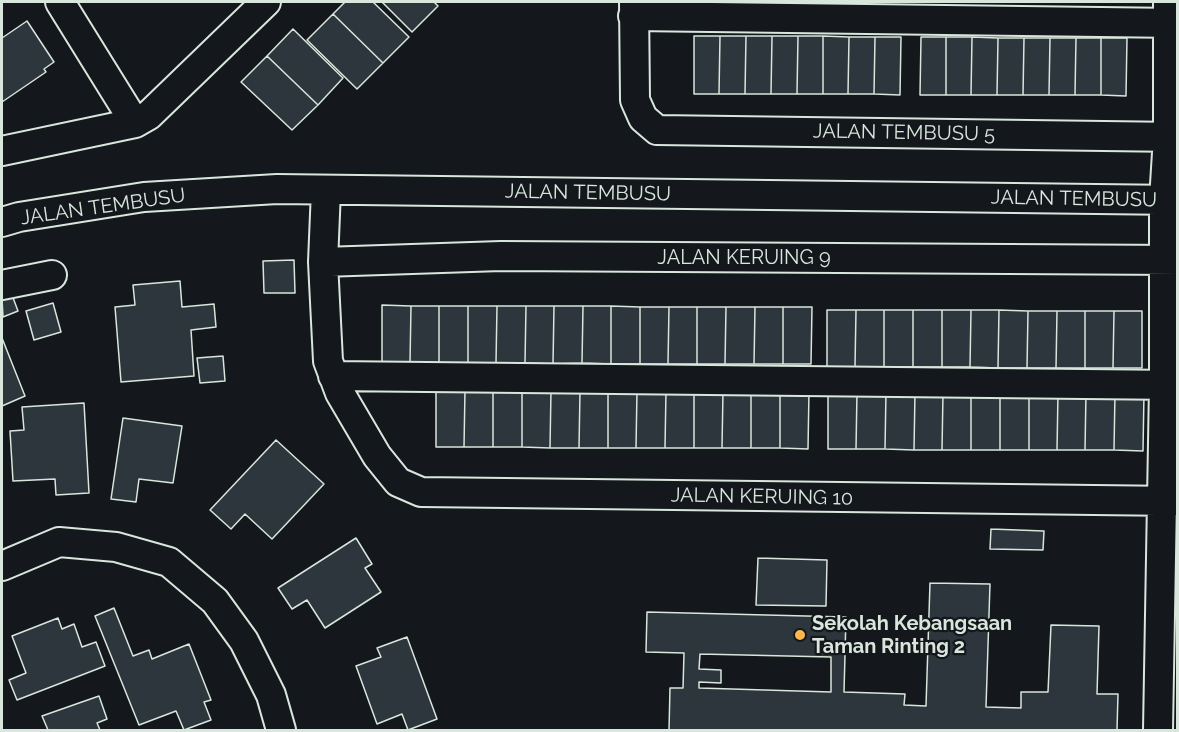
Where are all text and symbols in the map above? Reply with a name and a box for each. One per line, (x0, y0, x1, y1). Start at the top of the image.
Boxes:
street label: JALAN TEMBUSU 5 (813, 119, 995, 147)
street label: JALAN TEMBUSU (505, 180, 671, 206)
street label: JALAN TEMBUSU (19, 184, 187, 230)
street label: JALAN TEMBUSU (991, 186, 1157, 212)
street label: JALAN KERUING 9 (657, 246, 831, 270)
street label: JALAN KERUING 10 (671, 483, 853, 511)
place label: Sekolah Kebangsaan Taman Rinting 2 (812, 612, 1012, 659)
marker: Sekolah Kebangsaan Taman Rinting 2 (793, 628, 807, 642)

